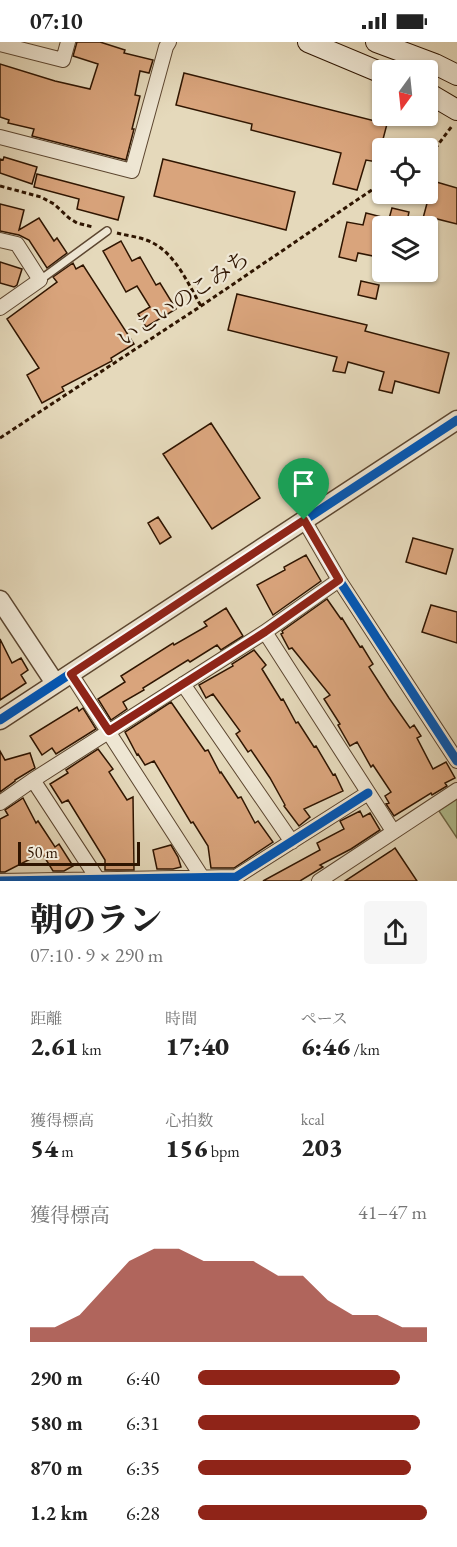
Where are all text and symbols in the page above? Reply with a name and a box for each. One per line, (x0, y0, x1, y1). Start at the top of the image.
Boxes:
text: 07:10 (30, 7, 83, 36)
north arrow (372, 60, 438, 126)
map controls (372, 60, 438, 282)
button: locate (372, 138, 438, 204)
button: layers (372, 216, 438, 282)
street label: いこいのこみち (111, 243, 255, 353)
pin (278, 458, 329, 520)
icon: arrive (287, 467, 320, 500)
scale bar (18, 839, 140, 866)
text: 50 m (27, 842, 58, 863)
text: 朝のラン (30, 898, 162, 941)
button: share (364, 901, 427, 964)
text: 07:10 · 9 × 290 m (30, 942, 163, 968)
text: 距離 (30, 1008, 62, 1029)
text: 時間 (165, 1008, 197, 1029)
text: ペース (301, 1008, 348, 1029)
text: 2.61 (30, 1029, 79, 1063)
text: 17:40 (165, 1029, 229, 1063)
text: 6:46 (301, 1029, 350, 1063)
text: km (79, 1039, 102, 1060)
text: /km (350, 1039, 380, 1060)
text: kcal (301, 1109, 325, 1130)
text: 獲得標高 (30, 1110, 94, 1131)
text: 心拍数 (165, 1110, 213, 1131)
text: 203 (301, 1130, 343, 1164)
text: 54 (30, 1131, 58, 1165)
text: 156 (165, 1131, 207, 1165)
text: m (58, 1141, 74, 1162)
text: bpm (207, 1141, 240, 1162)
text: 41–47 m (358, 1199, 427, 1225)
text: 獲得標高 (30, 1202, 110, 1228)
text: 290 m (30, 1365, 83, 1391)
text: 6:40 (126, 1365, 160, 1391)
text: 580 m (30, 1410, 83, 1436)
text: 6:31 (126, 1410, 160, 1436)
text: 870 m (30, 1455, 83, 1481)
text: 6:35 (126, 1455, 160, 1481)
text: 1.2 km (30, 1500, 88, 1526)
text: 6:28 (126, 1500, 160, 1526)

